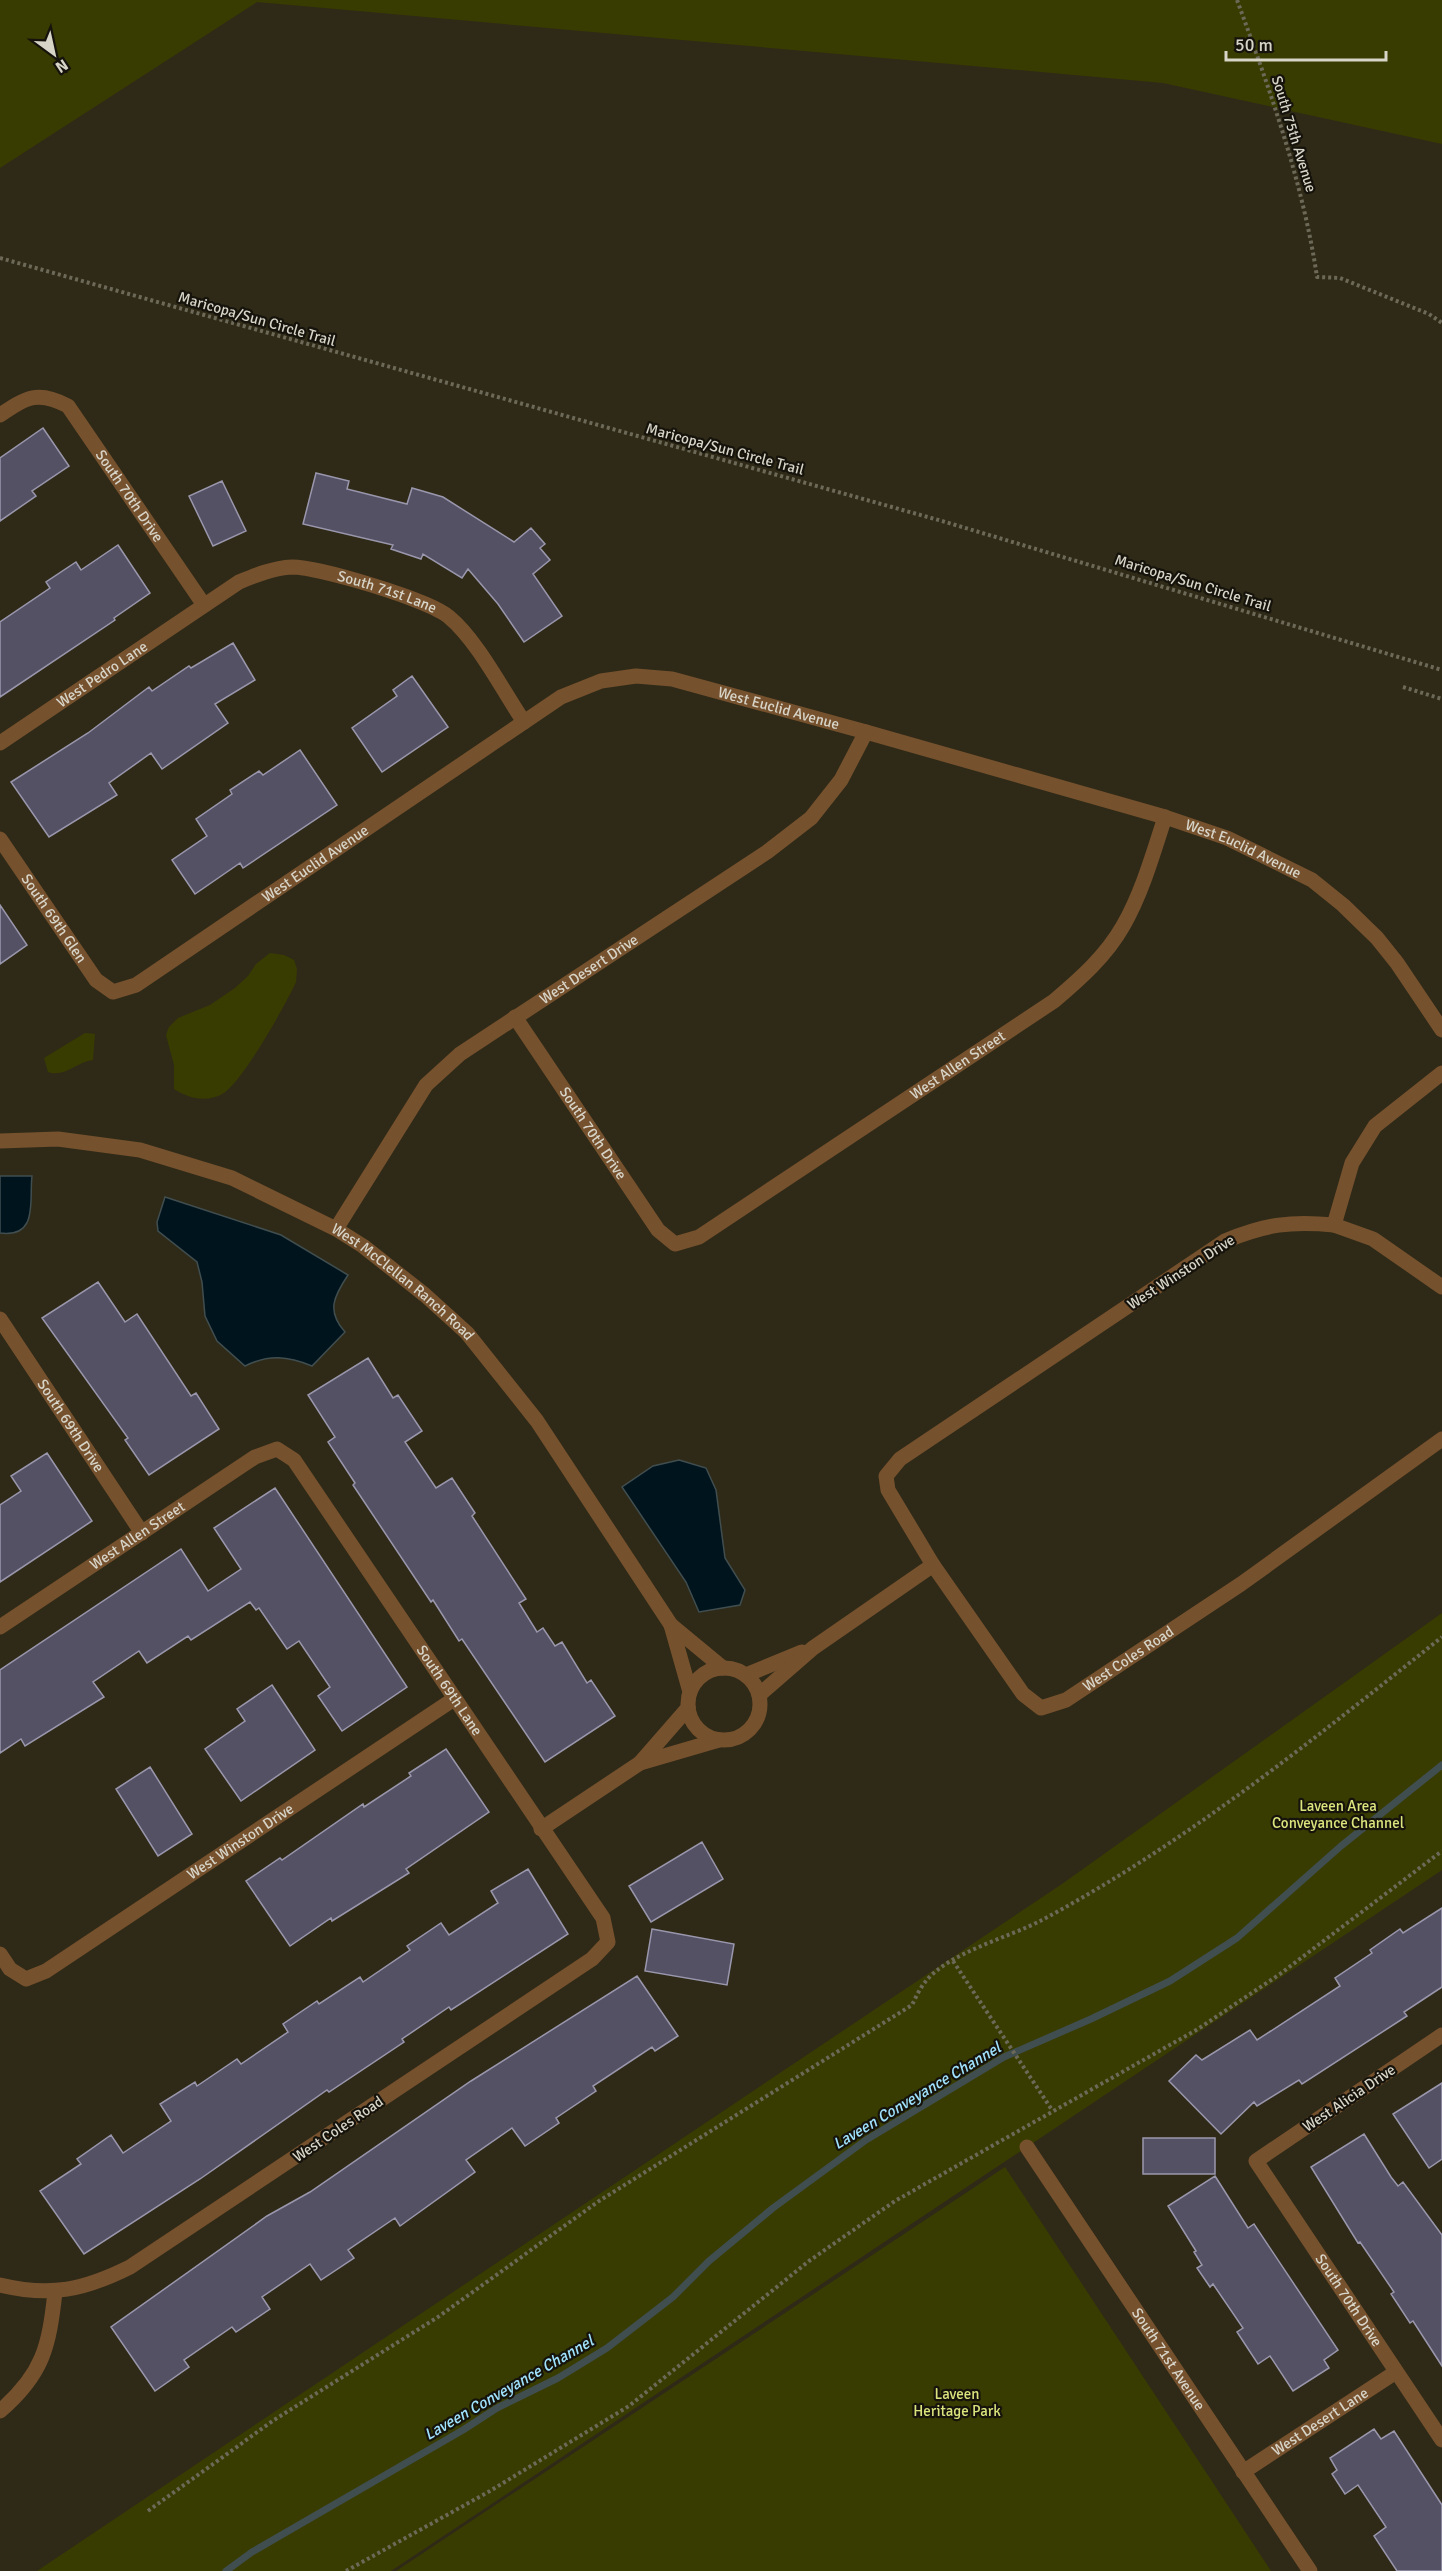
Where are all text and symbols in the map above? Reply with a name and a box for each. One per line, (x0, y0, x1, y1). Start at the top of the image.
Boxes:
north arrow (24, 24, 84, 84)
scale bar (1226, 24, 1386, 62)
text: 50 m (1235, 34, 1273, 56)
text: N (52, 54, 72, 77)
street label: South 75th Avenue (1268, 74, 1320, 194)
street label: Maricopa/Sun Circle Trail (176, 288, 338, 350)
street label: Maricopa/Sun Circle Trail (644, 419, 806, 479)
street label: South 70th Drive (92, 446, 167, 545)
street label: Maricopa/Sun Circle Trail (1112, 551, 1274, 615)
street label: South 71st Lane (336, 567, 440, 617)
street label: West Pedro Lane (53, 637, 151, 711)
street label: West Euclid Avenue (716, 683, 841, 733)
street label: West Euclid Avenue (1183, 816, 1304, 882)
street label: West Euclid Avenue (258, 821, 372, 906)
street label: South 69th Glen (17, 870, 91, 966)
street label: West Desert Drive (536, 930, 641, 1008)
street label: West Allen Street (907, 1027, 1009, 1103)
street label: South 70th Drive (556, 1084, 631, 1183)
street label: West McClellan Ranch Road (328, 1219, 478, 1344)
street label: West Winston Drive (1124, 1231, 1238, 1313)
street label: South 69th Drive (34, 1376, 108, 1475)
street label: West Allen Street (86, 1497, 188, 1574)
street label: West Coles Road (1079, 1622, 1177, 1695)
street label: South 69th Lane (413, 1642, 486, 1739)
park label: Laveen Area Conveyance Channel (1272, 1797, 1404, 1832)
street label: West Winston Drive (184, 1799, 297, 1883)
water label: Laveen Conveyance Channel (829, 2037, 1006, 2154)
street label: West Alicia Drive (1299, 2060, 1399, 2136)
street label: West Coles Road (289, 2092, 387, 2166)
street label: South 70th Drive (1311, 2250, 1386, 2350)
street label: South 71st Avenue (1128, 2304, 1209, 2414)
water label: Laveen Conveyance Channel (421, 2331, 598, 2445)
street label: West Desert Lane (1268, 2384, 1372, 2460)
park label: Laveen Heritage Park (913, 2385, 1001, 2420)

